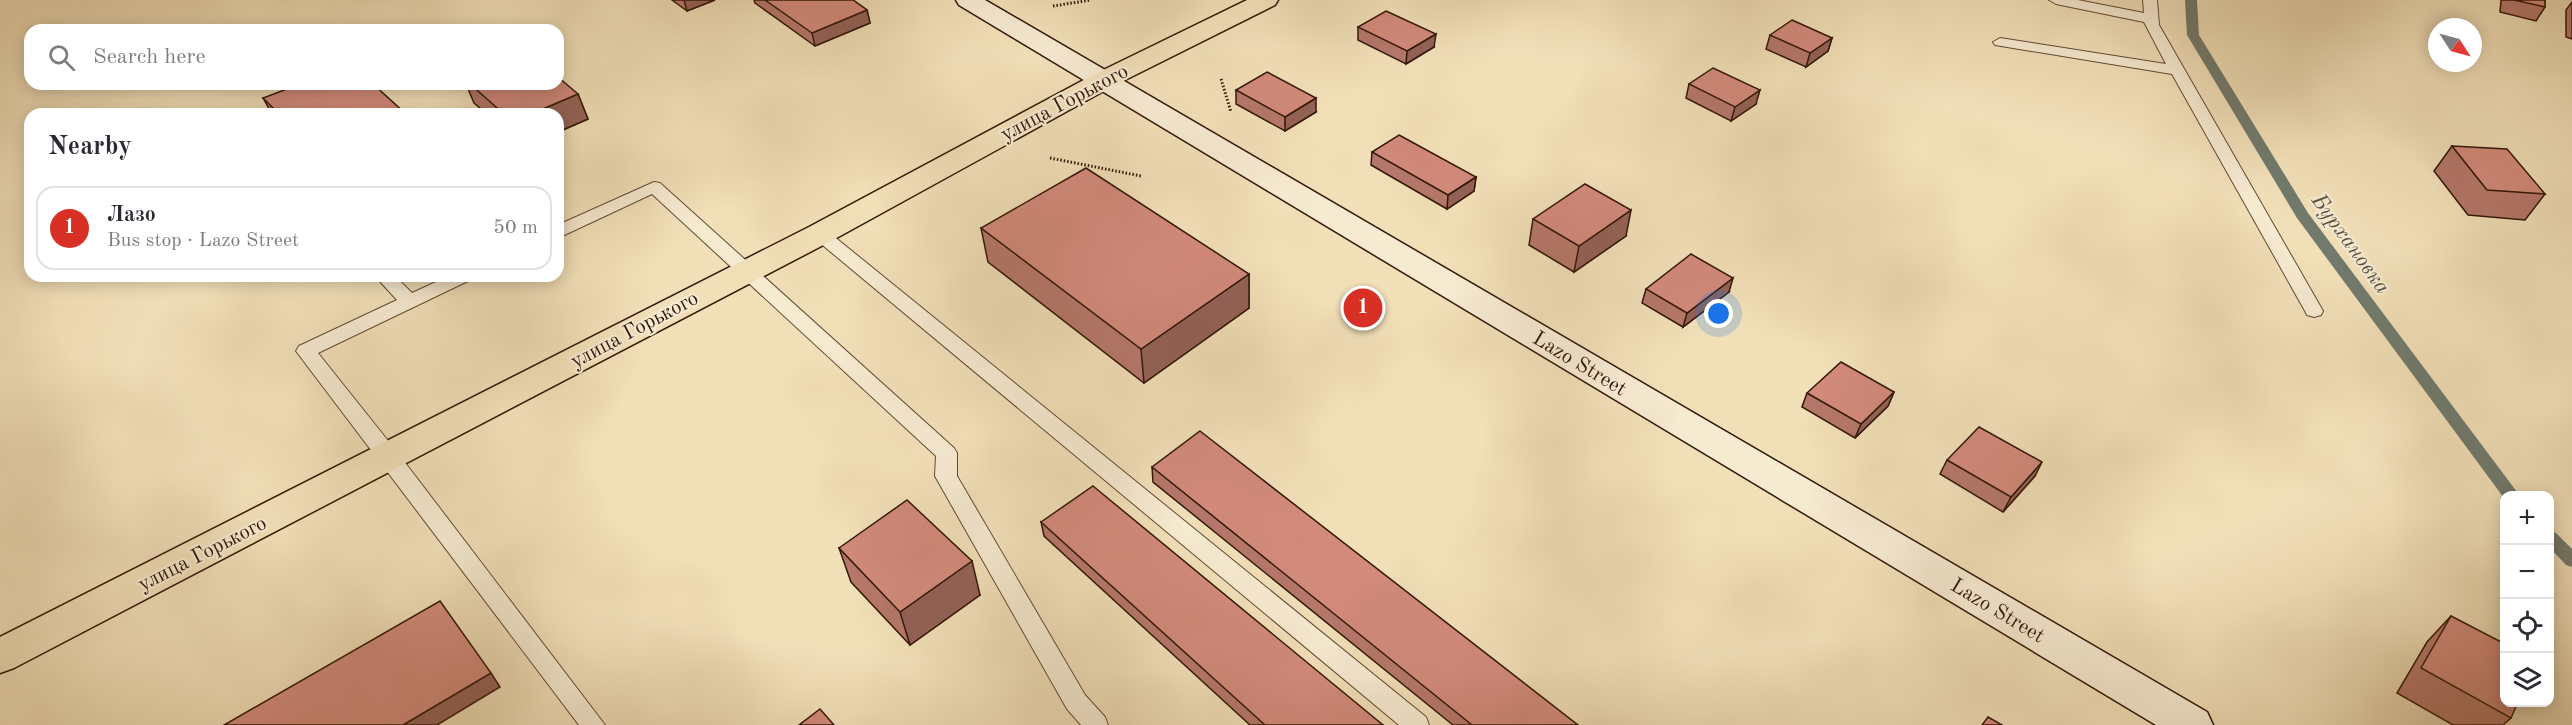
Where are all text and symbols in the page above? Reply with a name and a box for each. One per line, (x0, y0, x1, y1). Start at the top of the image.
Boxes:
north arrow (2428, 18, 2482, 72)
search box (24, 24, 564, 90)
icon: search (45, 41, 78, 74)
text: Search here (93, 46, 206, 68)
street label: улица Горького (997, 61, 1132, 146)
text: Nearby (48, 134, 132, 160)
water label: Бурхановка (2306, 189, 2394, 298)
text: Лазо (107, 204, 156, 226)
text: 1 (64, 218, 75, 238)
text: 50 m (493, 218, 538, 238)
text: Bus stop · Lazo Street (107, 231, 299, 251)
pin: 1 (1344, 286, 1382, 330)
street label: улица Горького (567, 288, 702, 373)
your location (1704, 299, 1733, 328)
street label: Lazo Street (1529, 328, 1630, 400)
map controls (2500, 491, 2554, 707)
button: + (2500, 491, 2554, 545)
street label: улица Горького (135, 513, 270, 596)
button: − (2500, 545, 2554, 599)
street label: Lazo Street (1947, 575, 2048, 647)
button: locate (2500, 599, 2554, 653)
button: layers (2500, 653, 2554, 707)

